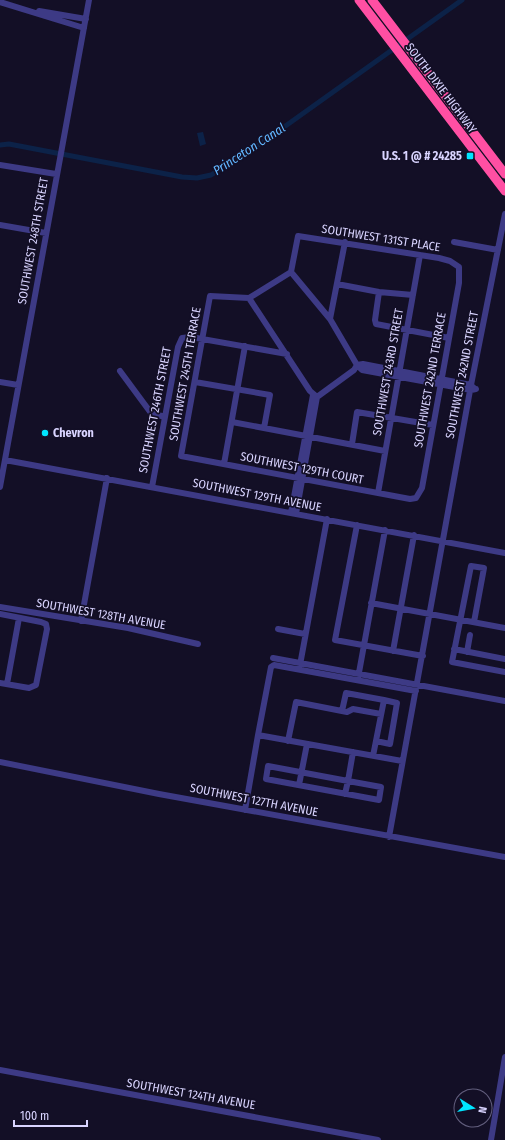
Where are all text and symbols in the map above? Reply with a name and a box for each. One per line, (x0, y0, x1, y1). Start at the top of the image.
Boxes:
street label: SOUTH DIXIE HIGHWAY (403, 40, 479, 136)
water label: Princeton Canal (210, 120, 288, 178)
place label: U.S. 1 @ # 24285 (382, 149, 462, 163)
marker: U.S. 1 @ # 24285 (465, 151, 475, 161)
street label: SOUTHWEST 248TH STREET (15, 176, 51, 306)
street label: SOUTHWEST 131ST PLACE (321, 222, 442, 254)
street label: SOUTHWEST 245TH TERRACE (166, 306, 204, 442)
street label: SOUTHWEST 243RD STREET (370, 307, 406, 437)
street label: SOUTHWEST 242ND STREET (443, 310, 481, 440)
street label: SOUTHWEST 242ND TERRACE (411, 311, 449, 449)
street label: SOUTHWEST 246TH STREET (136, 345, 174, 474)
place label: Chevron (53, 426, 94, 440)
marker: Chevron (40, 428, 50, 438)
street label: SOUTHWEST 129TH COURT (239, 449, 365, 487)
street label: SOUTHWEST 129TH AVENUE (191, 476, 323, 514)
street label: SOUTHWEST 128TH AVENUE (35, 596, 167, 632)
street label: SOUTHWEST 127TH AVENUE (189, 781, 320, 819)
street label: SOUTHWEST 124TH AVENUE (126, 1076, 257, 1112)
north arrow (453, 1088, 493, 1128)
scale bar (14, 1102, 87, 1128)
text: N (475, 1105, 489, 1114)
text: 100 m (20, 1109, 49, 1123)

